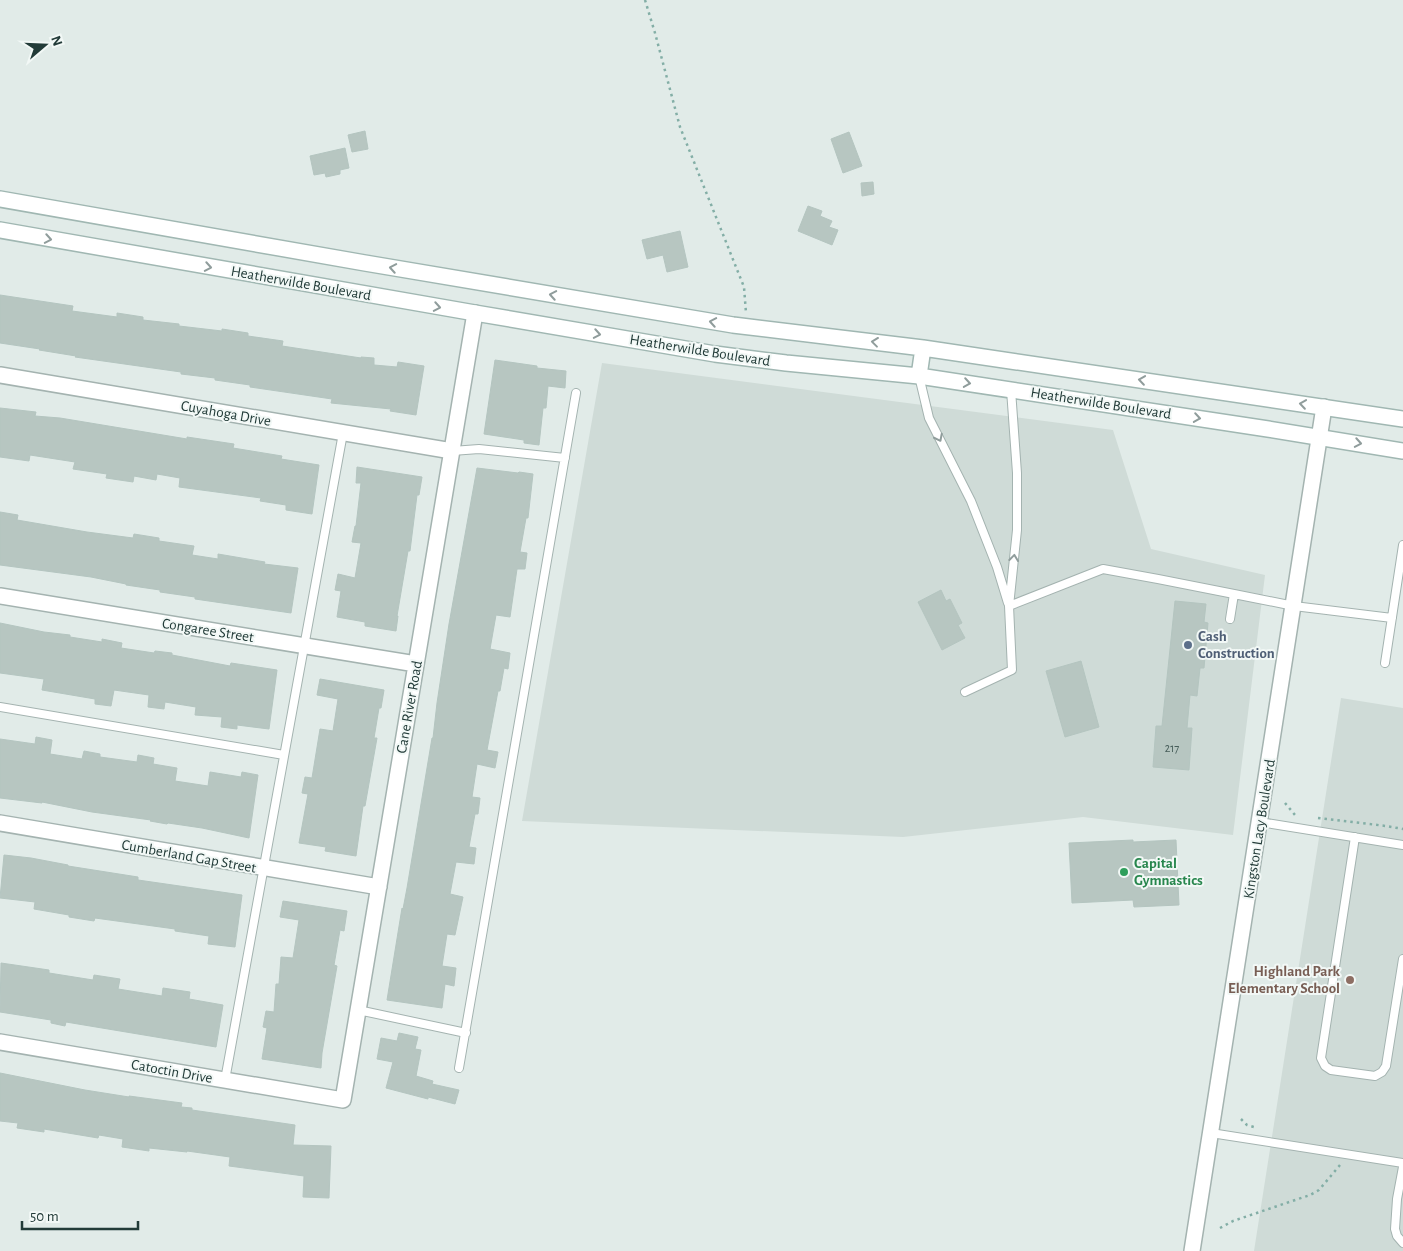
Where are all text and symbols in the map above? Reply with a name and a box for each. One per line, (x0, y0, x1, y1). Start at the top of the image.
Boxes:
north arrow (20, 20, 70, 70)
text: N (48, 34, 65, 48)
one-way arrow (44, 233, 52, 243)
one-way arrow (204, 261, 212, 271)
one-way arrow (389, 263, 397, 273)
street label: Heatherwilde Boulevard (230, 264, 372, 303)
one-way arrow (549, 290, 558, 300)
one-way arrow (433, 301, 441, 311)
one-way arrow (709, 317, 718, 327)
one-way arrow (593, 329, 602, 339)
street label: Heatherwilde Boulevard (629, 332, 771, 369)
one-way arrow (870, 337, 878, 348)
one-way arrow (1138, 375, 1146, 386)
one-way arrow (964, 377, 972, 388)
street label: Heatherwilde Boulevard (1030, 385, 1172, 422)
street label: Cuyahoga Drive (180, 398, 272, 429)
one-way arrow (1299, 399, 1307, 410)
one-way arrow (1193, 412, 1201, 422)
one-way arrow (933, 433, 943, 442)
one-way arrow (1353, 438, 1362, 448)
one-way arrow (1008, 553, 1019, 561)
street label: Congaree Street (161, 616, 255, 645)
place label: Cash Construction (1198, 629, 1275, 661)
marker: Cash Construction (1182, 639, 1194, 651)
street label: Cane River Road (394, 659, 425, 755)
house number: 217 (1165, 742, 1179, 754)
street label: Kingston Lacy Boulevard (1241, 758, 1278, 900)
street label: Cumberland Gap Street (121, 837, 258, 876)
place label: Capital Gymnastics (1134, 856, 1203, 888)
marker: Capital Gymnastics (1118, 866, 1130, 878)
place label: Highland Park Elementary School (1228, 964, 1341, 996)
marker: Highland Park Elementary School (1344, 974, 1356, 986)
street label: Catoctin Drive (130, 1057, 214, 1086)
scale bar (22, 1198, 139, 1230)
text: 50 m (30, 1209, 59, 1224)

